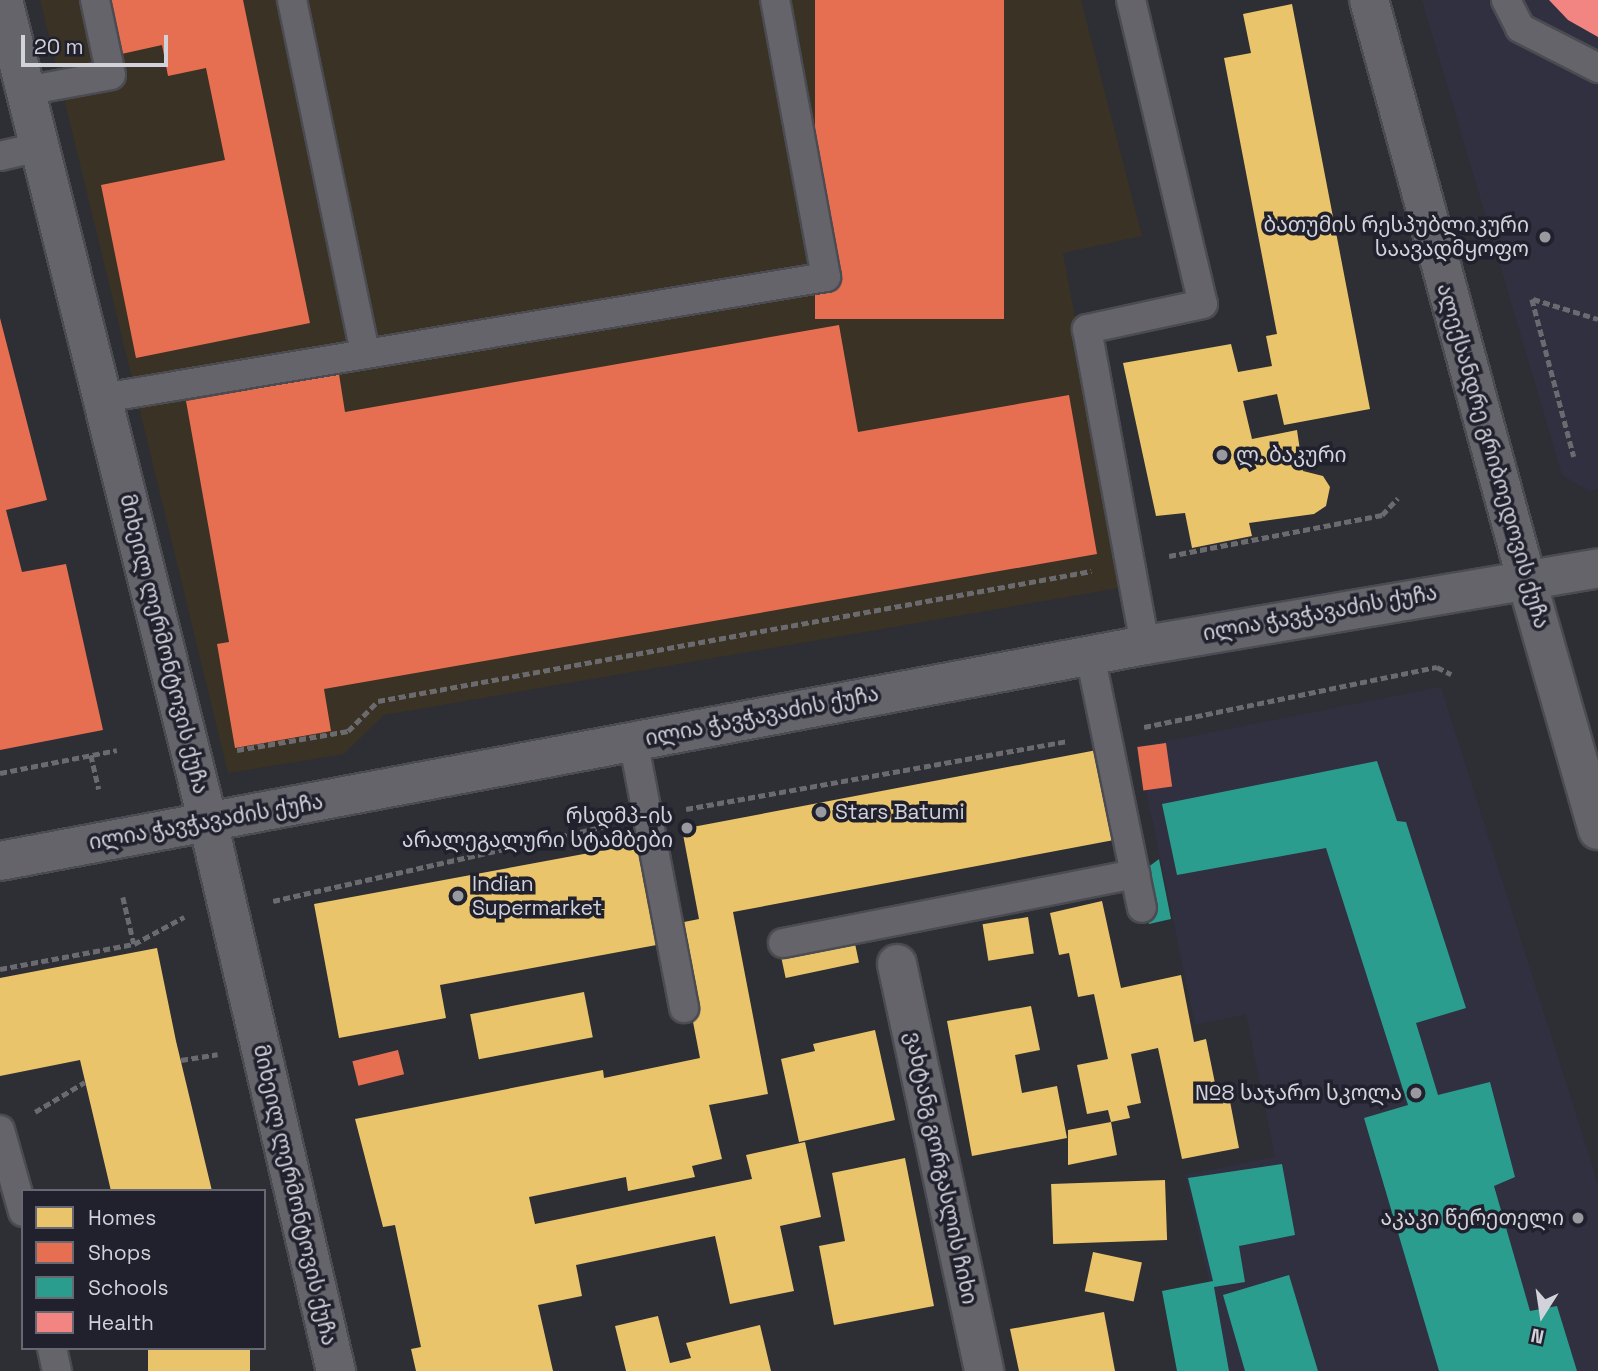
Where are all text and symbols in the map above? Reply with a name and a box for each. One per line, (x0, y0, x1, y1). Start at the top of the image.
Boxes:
scale bar (24, 21, 172, 65)
text: 20 m (34, 33, 84, 60)
place label: ბათუმის რესპუბლიკური საავადმყოფო (1264, 212, 1529, 262)
marker: ბათუმის რესპუბლიკური საავადმყოფო (1535, 227, 1555, 247)
street label: ალექსანდრე გრიბოედოვის ქუჩა (1432, 281, 1554, 631)
place label: ლ. ბაკური (1236, 442, 1347, 468)
marker: ლ. ბაკური (1214, 447, 1230, 463)
street label: მიხეილ ლერმონტოვის ქუჩა (115, 491, 213, 797)
street label: ილია ჭავჭავაძის ქუჩა (1201, 580, 1439, 646)
street label: ილია ჭავჭავაძის ქუჩა (643, 681, 881, 751)
street label: ილია ჭავჭავაძის ქუჩა (87, 789, 325, 855)
place label: Stars Batumi (835, 799, 965, 825)
place label: რსდმპ-ის არალეგალური სტამბები (402, 803, 673, 853)
marker: Stars Batumi (813, 804, 829, 820)
marker: რსდმპ-ის არალეგალური სტამბები (679, 820, 695, 836)
place label: Indian Supermarket (472, 871, 602, 921)
marker: Indian Supermarket (450, 888, 466, 904)
street label: ვახტანგ გორგასლის ჩიხი (900, 1029, 982, 1307)
street label: მიხეილ ლერმონტოვის ქუჩა (248, 1042, 342, 1348)
place label: №8 საჯარო სკოლა (1195, 1080, 1402, 1106)
marker: №8 საჯარო სკოლა (1408, 1085, 1424, 1101)
legend (21, 1189, 266, 1350)
text: Homes (88, 1204, 156, 1231)
place label: აკაკი წერეთელი (1381, 1205, 1564, 1231)
marker: აკაკი წერეთელი (1570, 1210, 1586, 1226)
text: Shops (88, 1239, 151, 1266)
text: Schools (88, 1274, 168, 1301)
north arrow (1507, 1280, 1577, 1350)
text: Health (88, 1309, 154, 1336)
text: N (1529, 1322, 1546, 1350)

